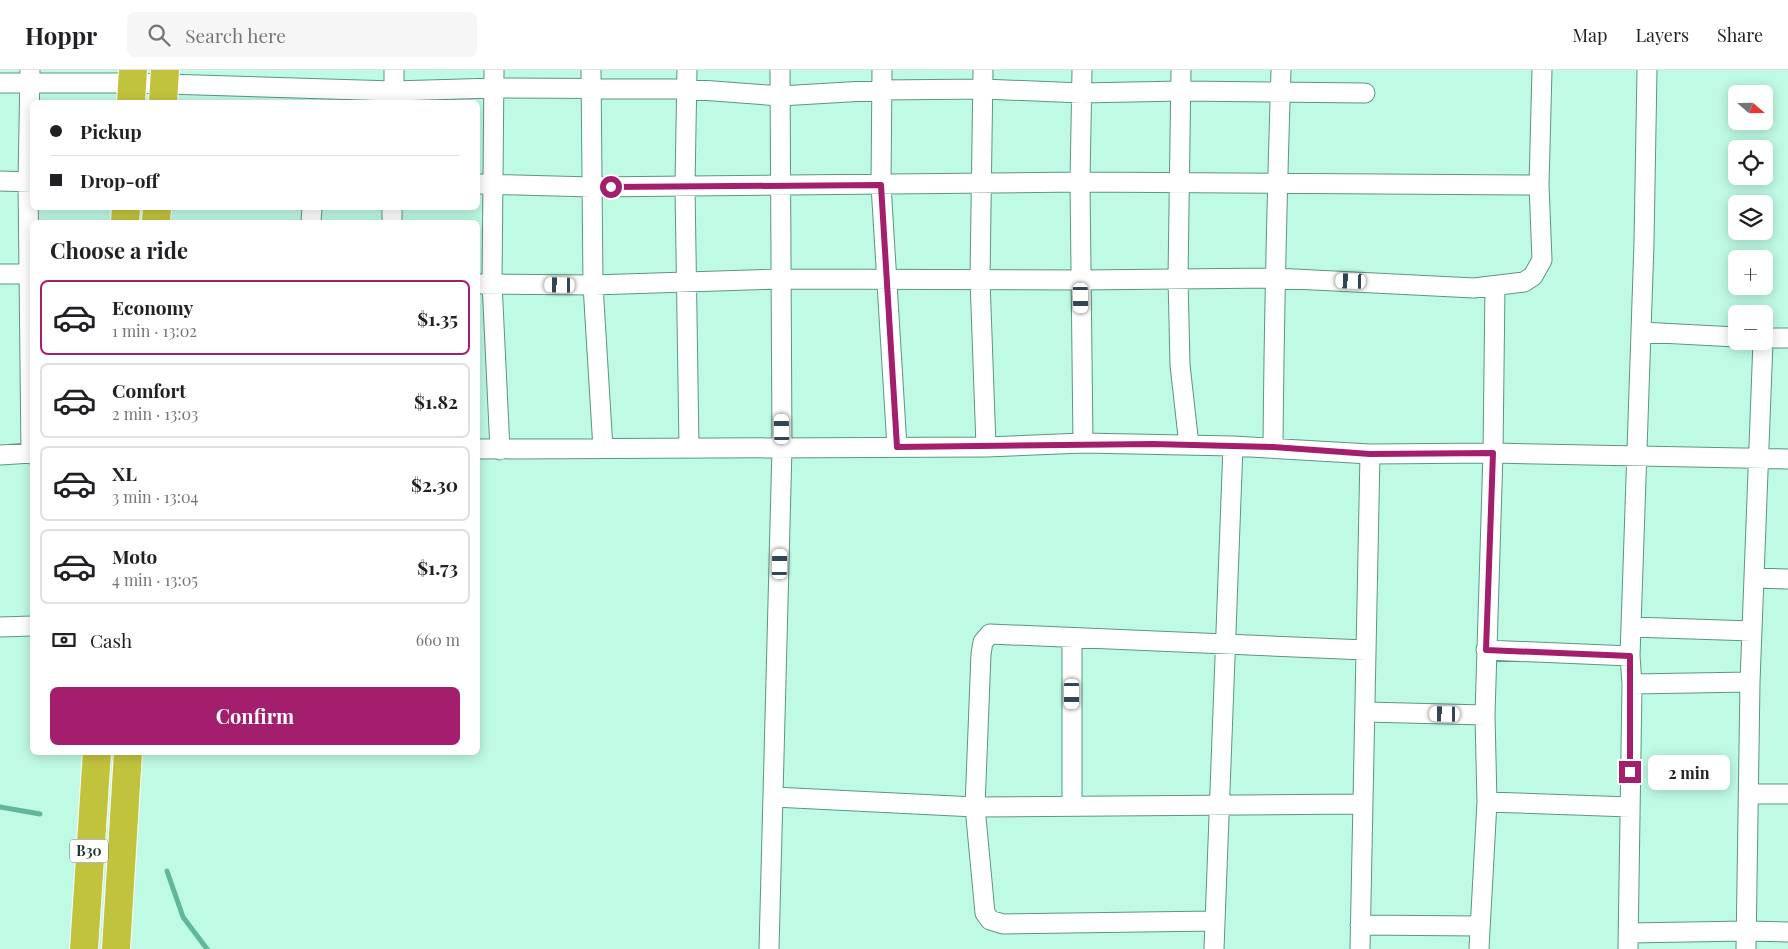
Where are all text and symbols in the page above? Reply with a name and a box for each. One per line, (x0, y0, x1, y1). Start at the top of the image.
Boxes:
search box (127, 12, 477, 57)
text: Hoppr (25, 19, 97, 51)
icon: search (145, 21, 173, 49)
text: Search here (185, 22, 286, 48)
text: Map (1572, 23, 1607, 47)
text: Layers (1635, 23, 1689, 47)
text: Share (1717, 23, 1763, 47)
north arrow (1728, 85, 1772, 130)
map controls (1728, 85, 1773, 350)
text: Pickup (80, 118, 142, 144)
button: locate (1728, 140, 1773, 185)
text: Drop-off (80, 167, 158, 193)
route start (600, 176, 622, 198)
button: layers (1728, 195, 1773, 240)
text: Choose a ride (50, 235, 188, 265)
button: + (1728, 250, 1773, 295)
car (1335, 273, 1366, 289)
car (544, 277, 575, 293)
car (1073, 283, 1088, 313)
text: Economy (112, 294, 193, 320)
icon: car (52, 295, 97, 340)
text: $1.35 (417, 305, 458, 331)
button: − (1728, 305, 1773, 350)
text: 1 min · 13:02 (112, 320, 197, 341)
text: Comfort (112, 377, 186, 403)
icon: car (52, 378, 97, 423)
text: $1.82 (414, 388, 458, 414)
text: 2 min · 13:03 (112, 403, 198, 424)
car (774, 414, 789, 444)
text: XL (112, 460, 137, 486)
icon: car (52, 461, 97, 506)
text: $2.30 (411, 471, 458, 497)
text: 3 min · 13:04 (112, 486, 198, 507)
text: Moto (112, 543, 157, 569)
icon: car (52, 544, 97, 589)
car (772, 549, 787, 579)
text: $1.73 (417, 554, 458, 580)
text: 4 min · 13:05 (112, 569, 198, 590)
icon: cash (50, 626, 78, 654)
text: Cash (90, 627, 132, 653)
text: 660 m (416, 629, 460, 650)
car (1064, 679, 1079, 709)
button: Confirm (50, 687, 460, 745)
car (1429, 706, 1460, 722)
callout: 2 min (1648, 754, 1730, 790)
route end (1619, 761, 1641, 783)
text: 2 min (1668, 762, 1710, 783)
road number: B30 (70, 839, 108, 862)

